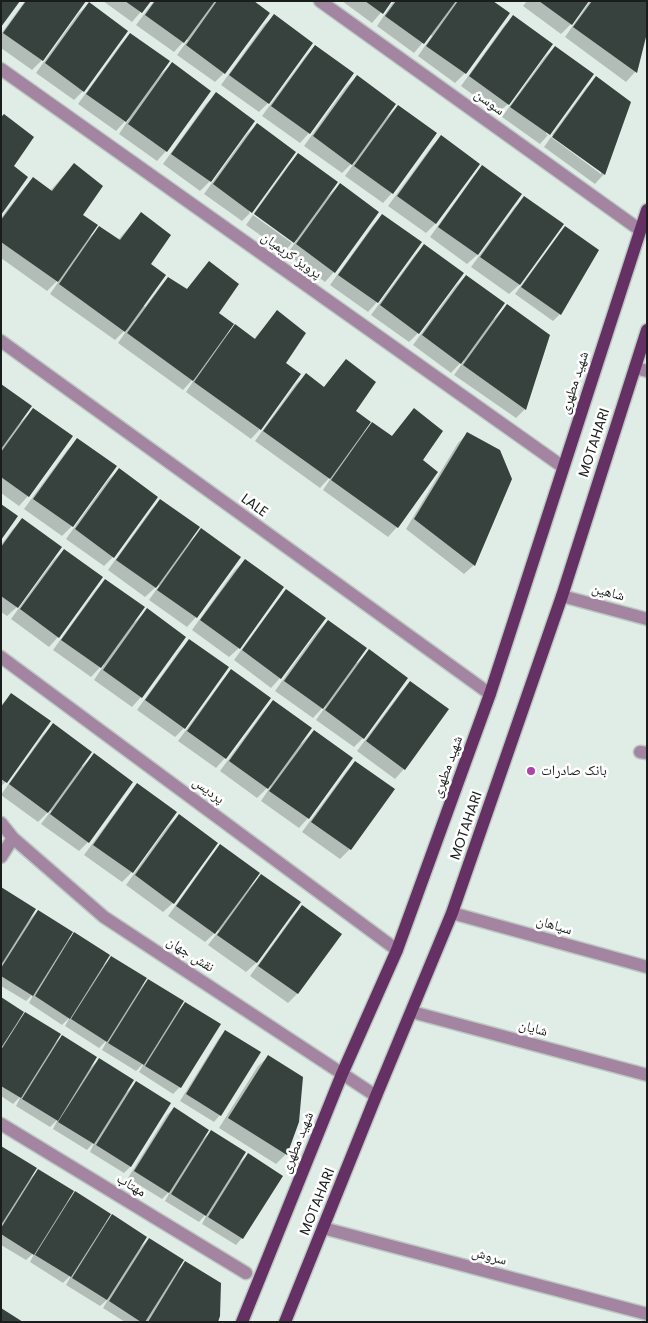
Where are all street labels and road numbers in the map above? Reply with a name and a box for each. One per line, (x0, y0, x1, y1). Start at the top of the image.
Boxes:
street label: سوسن (471, 86, 507, 120)
street label: پرویز کریمیان (257, 229, 325, 283)
street label: شهید مطهری (557, 350, 593, 416)
street label: MOTAHARI (576, 407, 614, 479)
street label: LALE (237, 491, 271, 521)
street label: شاهین (590, 581, 626, 605)
street label: شهید مطهری (429, 734, 467, 800)
street label: پردیس (189, 774, 227, 808)
street label: MOTAHARI (447, 790, 487, 862)
street label: سپاهان (534, 913, 574, 939)
street label: نقش جهان (163, 933, 217, 977)
street label: شایان (517, 1017, 549, 1041)
street label: شهید مطهری (278, 1110, 318, 1176)
street label: MOTAHARI (297, 1166, 339, 1238)
street label: مهتاب (113, 1171, 149, 1201)
street label: سروش (470, 1244, 508, 1270)

